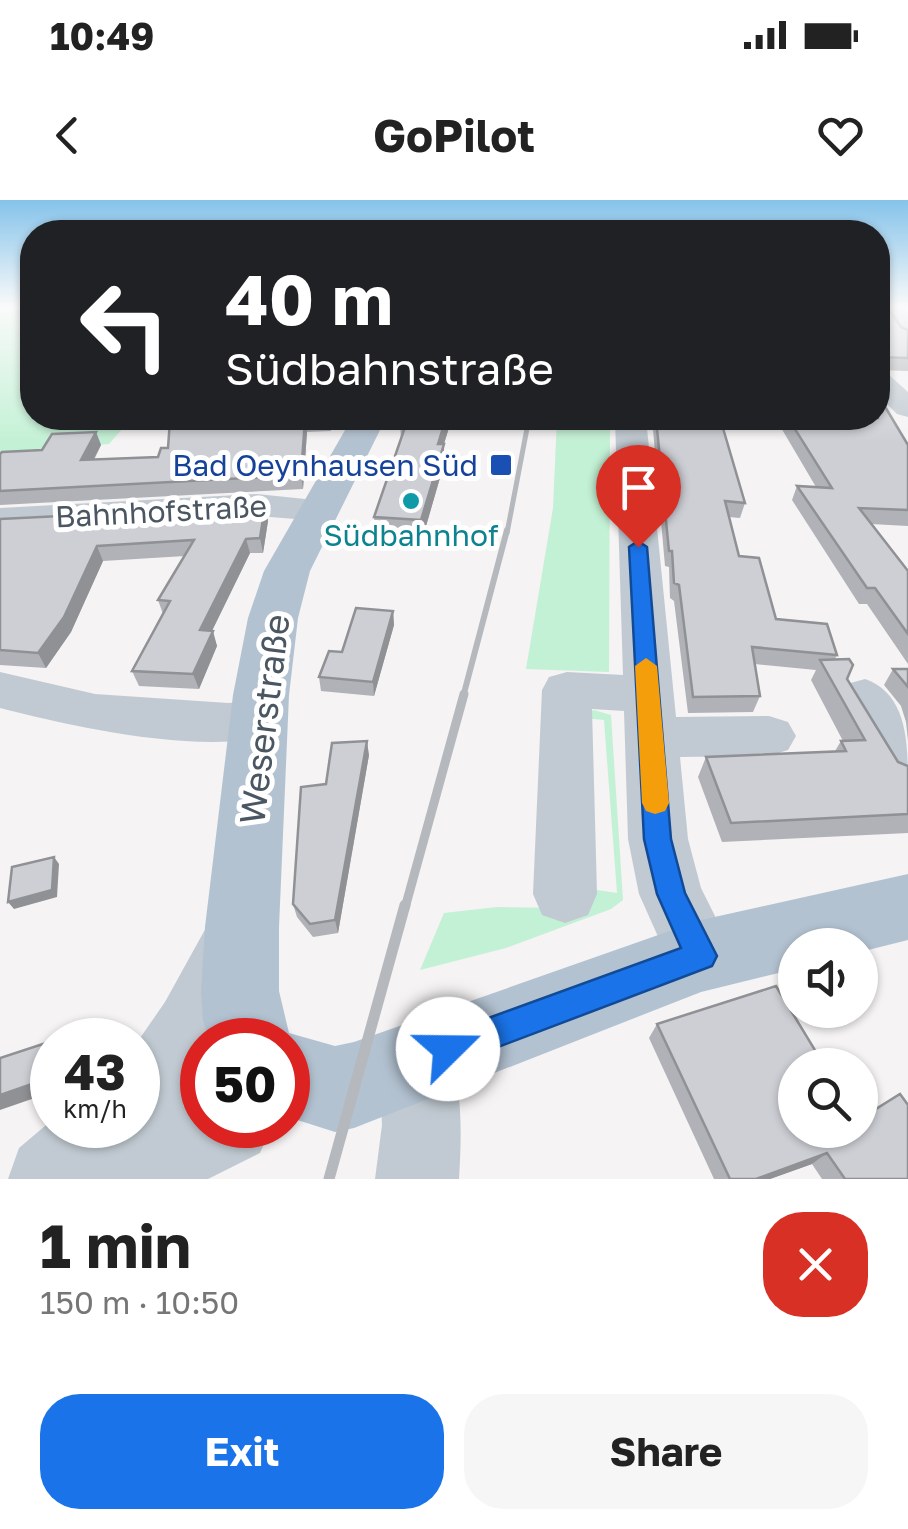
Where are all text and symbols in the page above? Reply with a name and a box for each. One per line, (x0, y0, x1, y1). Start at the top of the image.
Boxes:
text: 10:49 (50, 13, 154, 58)
icon: back (40, 108, 95, 163)
text: GoPilot (373, 108, 535, 162)
icon: heart (813, 108, 868, 163)
text: 40 m (225, 256, 393, 340)
icon: left (60, 260, 190, 390)
text: Südbahnstraße (225, 341, 554, 395)
pin (596, 445, 681, 548)
place label: Bad Oeynhausen Süd (172, 447, 478, 483)
marker: Bad Oeynhausen Süd (488, 452, 514, 478)
icon: arrive (611, 460, 666, 515)
street label: Bahnhofstraße (54, 487, 268, 535)
marker: Südbahnhof (400, 490, 422, 512)
place label: Südbahnhof (323, 517, 499, 553)
street label: Weserstraße (230, 612, 298, 826)
map controls (778, 928, 878, 1148)
button: sound (778, 928, 878, 1028)
position arrow (396, 997, 500, 1101)
speed limit sign: 50 (180, 1018, 310, 1148)
text: 43 (64, 1041, 126, 1101)
button: search (778, 1048, 878, 1148)
text: km/h (63, 1093, 127, 1124)
text: 1 min (40, 1209, 191, 1281)
button: close (763, 1212, 868, 1317)
text: 150 m · 10:50 (40, 1283, 239, 1321)
button: Exit (40, 1394, 444, 1509)
button: Share (464, 1394, 868, 1509)

